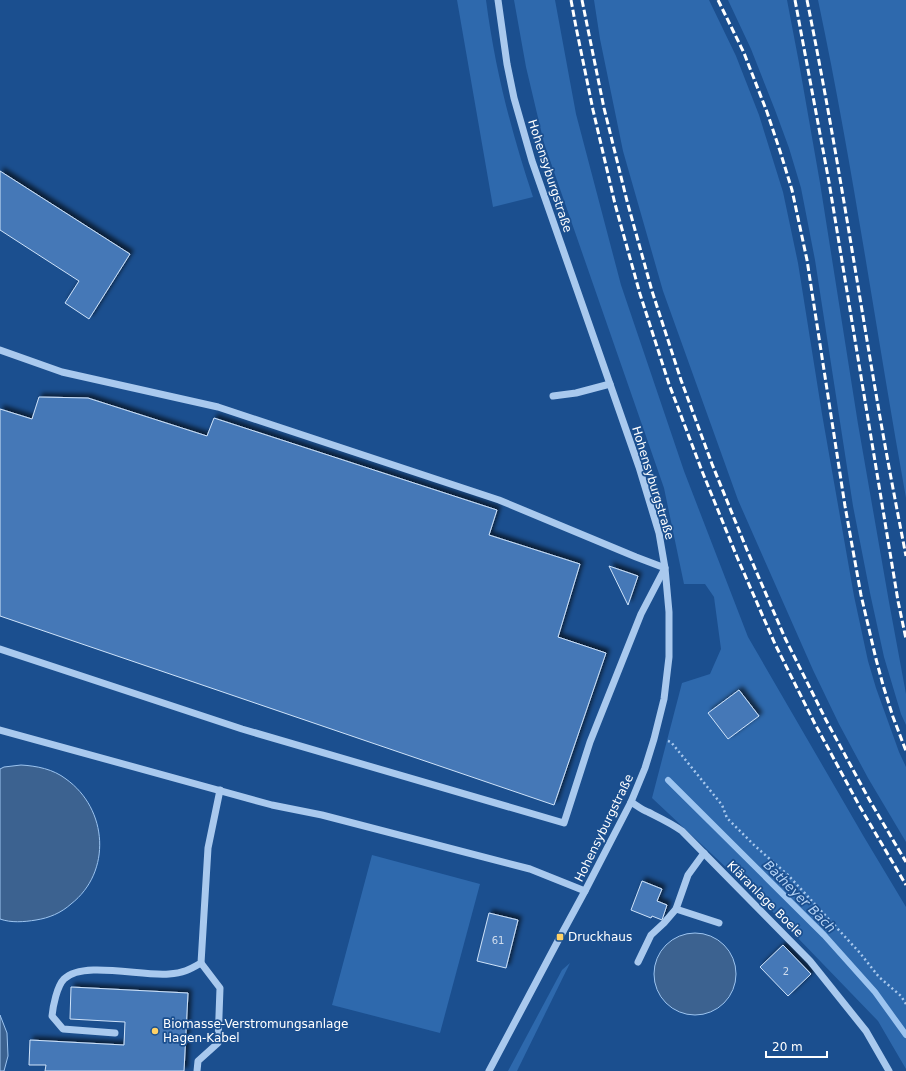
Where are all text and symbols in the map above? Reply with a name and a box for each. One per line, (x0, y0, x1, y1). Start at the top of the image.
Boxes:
street label: Hohensyburgstraße (525, 118, 575, 234)
street label: Hohensyburgstraße (629, 425, 677, 541)
street label: Hohensyburgstraße (572, 772, 636, 884)
water label: Batheyer Bach (761, 857, 839, 935)
street label: Kläranlage Boele (724, 858, 806, 940)
place label: Druckhaus (568, 930, 632, 944)
marker: Druckhaus (555, 932, 565, 942)
house number: 61 (492, 935, 504, 946)
house number: 2 (783, 966, 789, 977)
place label: Biomasse-Verstromungsanlage Hagen-Kabel (163, 1017, 348, 1045)
marker: Biomasse-Verstromungsanlage Hagen-Kabel (150, 1026, 160, 1036)
scale bar (766, 1033, 827, 1059)
text: 20 m (772, 1040, 803, 1054)

